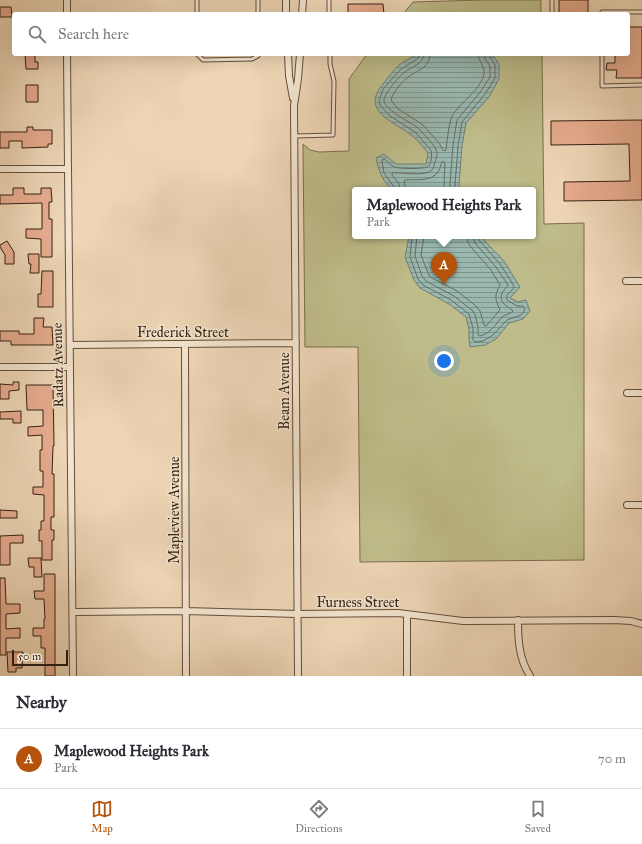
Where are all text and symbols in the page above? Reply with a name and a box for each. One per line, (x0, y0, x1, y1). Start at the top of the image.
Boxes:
search box (12, 12, 630, 56)
icon: search (26, 23, 48, 45)
text: Search here (58, 25, 129, 43)
popup (352, 187, 536, 239)
text: Maplewood Heights Park (367, 196, 521, 214)
text: Park (367, 214, 390, 230)
pin: A (431, 252, 457, 285)
street label: Radatz Avenue (49, 322, 67, 408)
street label: Frederick Street (137, 324, 229, 341)
your location (434, 351, 454, 371)
street label: Beam Avenue (276, 352, 293, 430)
street label: Mapleview Avenue (166, 456, 183, 564)
street label: Furness Street (316, 594, 400, 611)
scale bar (12, 648, 68, 667)
text: 50 m (18, 650, 41, 663)
text: Nearby (16, 692, 67, 713)
text: Maplewood Heights Park (54, 742, 209, 760)
text: A (25, 751, 33, 767)
text: 70 m (598, 751, 626, 767)
text: Park (54, 760, 78, 776)
tab: Map (91, 798, 113, 835)
tab: Directions (295, 798, 343, 835)
tab: Saved (525, 798, 551, 835)

